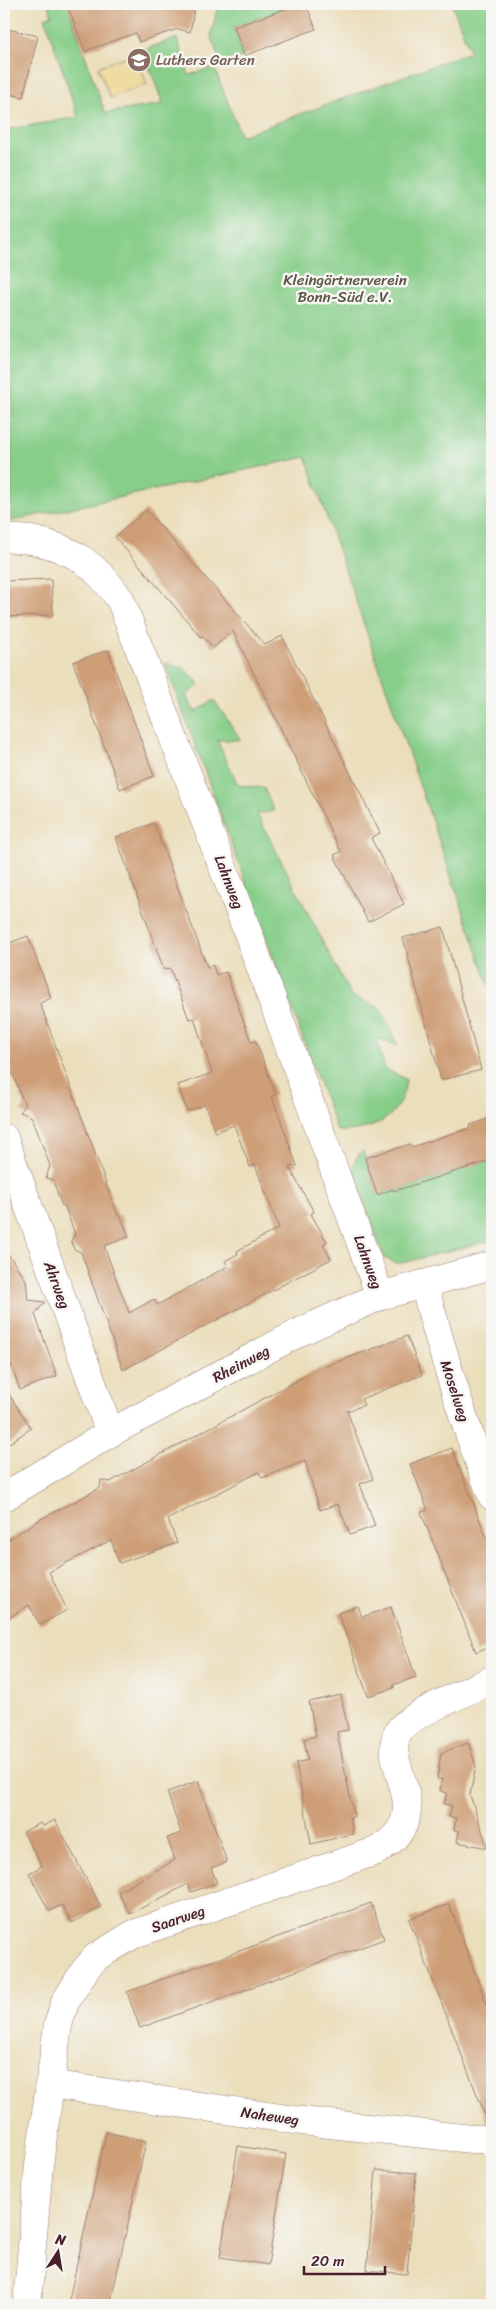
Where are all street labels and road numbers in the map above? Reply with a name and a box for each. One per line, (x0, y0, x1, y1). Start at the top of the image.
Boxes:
street label: Lahnweg (207, 851, 251, 913)
street label: Lahnweg (346, 1231, 390, 1293)
street label: Ahrweg (36, 1256, 78, 1313)
street label: Rheinweg (207, 1338, 275, 1390)
street label: Moselweg (433, 1357, 477, 1426)
street label: Saarweg (147, 1898, 209, 1940)
street label: Naheweg (239, 2099, 301, 2133)

